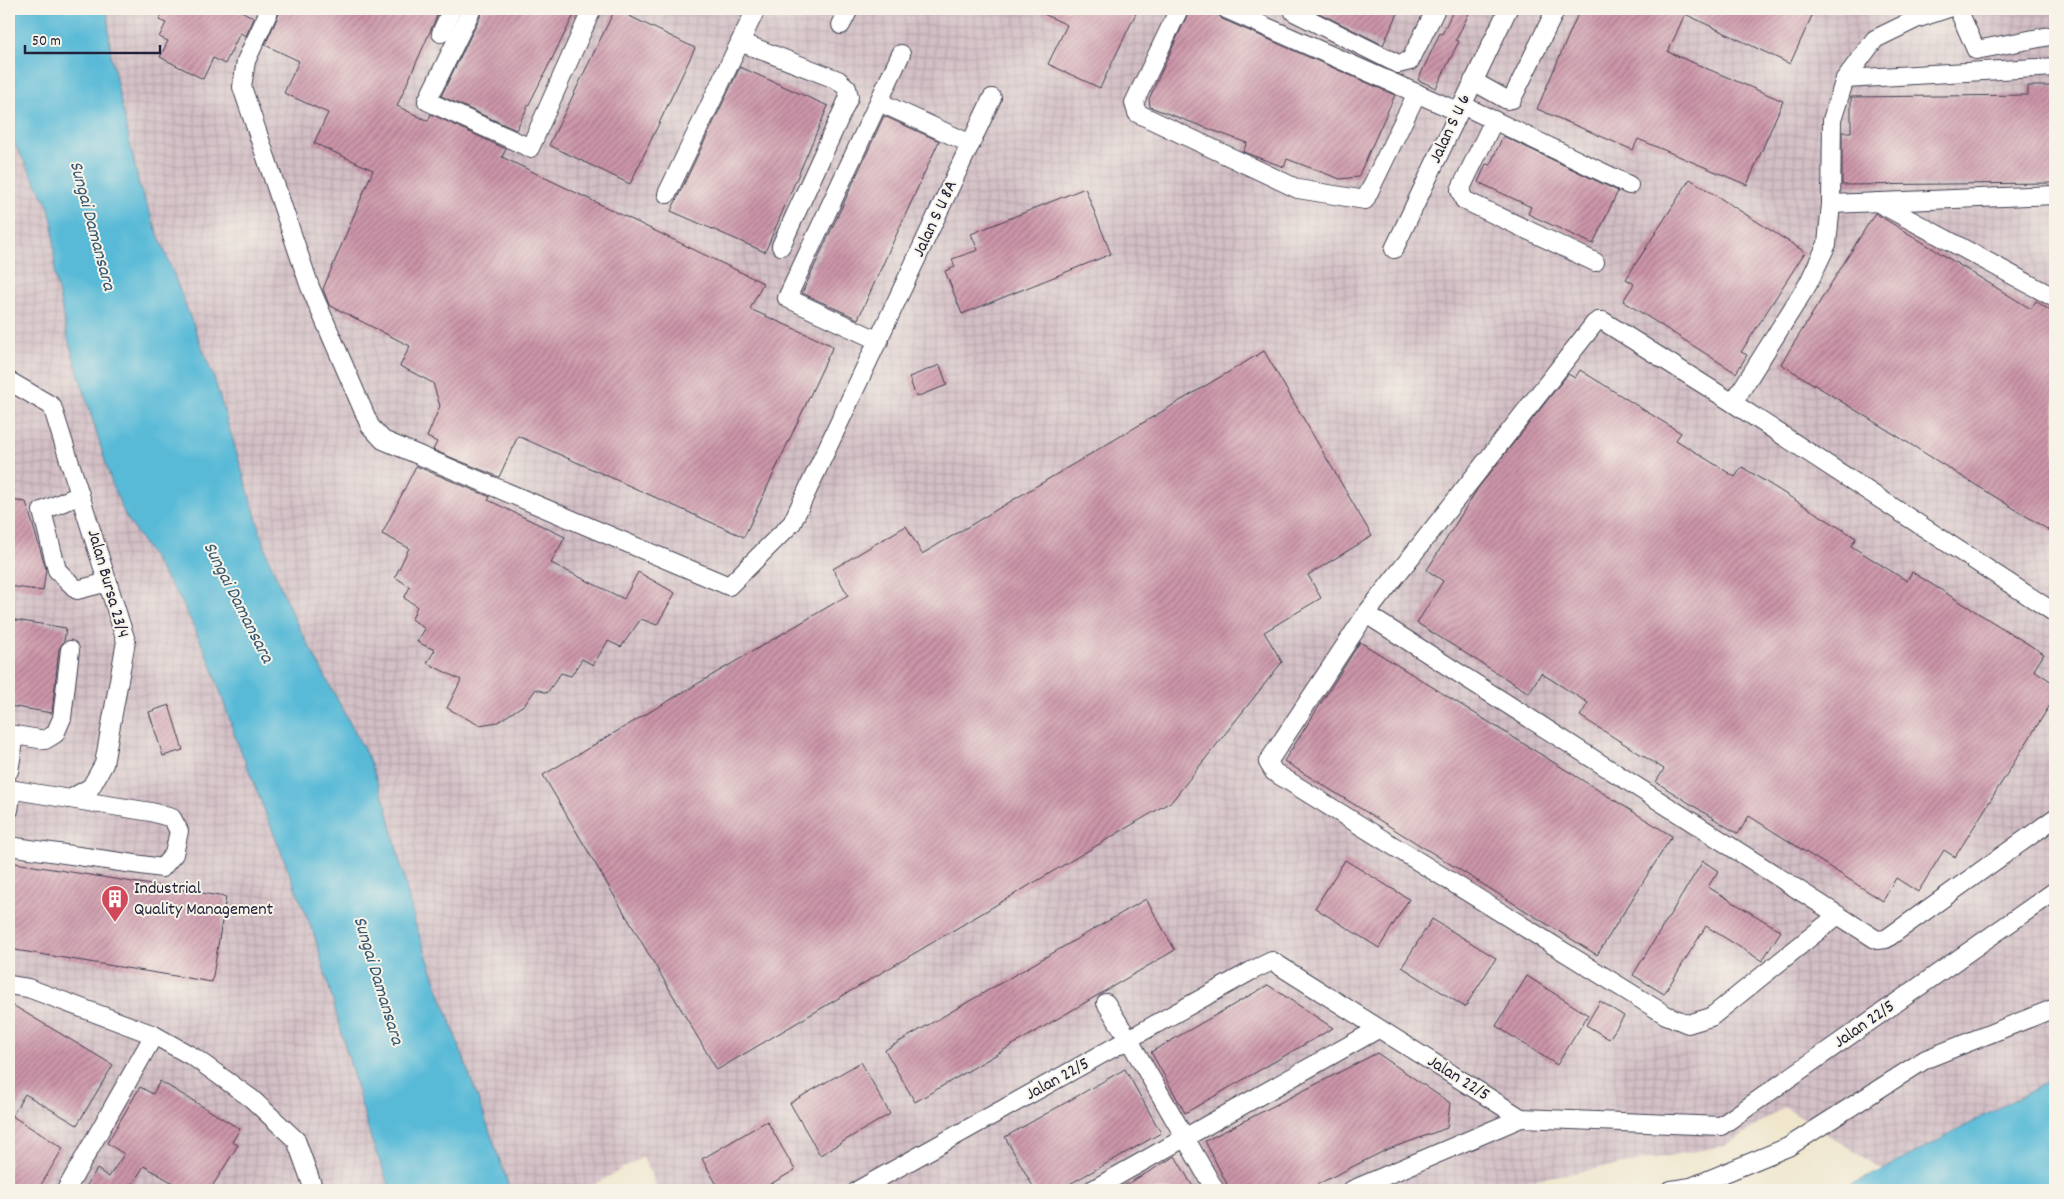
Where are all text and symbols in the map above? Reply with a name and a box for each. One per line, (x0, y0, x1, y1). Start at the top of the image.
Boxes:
scale bar (25, 22, 160, 54)
text: 50 m (32, 31, 61, 53)
street label: Jalan S U 6 (1424, 90, 1478, 168)
water label: Sungai Damansara (61, 158, 121, 295)
street label: Jalan S U 8A (907, 176, 965, 261)
street label: Jalan Bursa 23/4 (80, 527, 134, 641)
water label: Sungai Damansara (195, 538, 280, 669)
place label: Industrial Quality Management (134, 877, 273, 923)
building icon: Industrial Quality Management (100, 884, 130, 923)
water label: Sungai Damansara (345, 914, 410, 1049)
street label: Jalan 22/5 (1829, 995, 1901, 1055)
street label: Jalan 22/5 (1422, 1050, 1494, 1108)
street label: Jalan 22/5 (1022, 1052, 1094, 1108)

